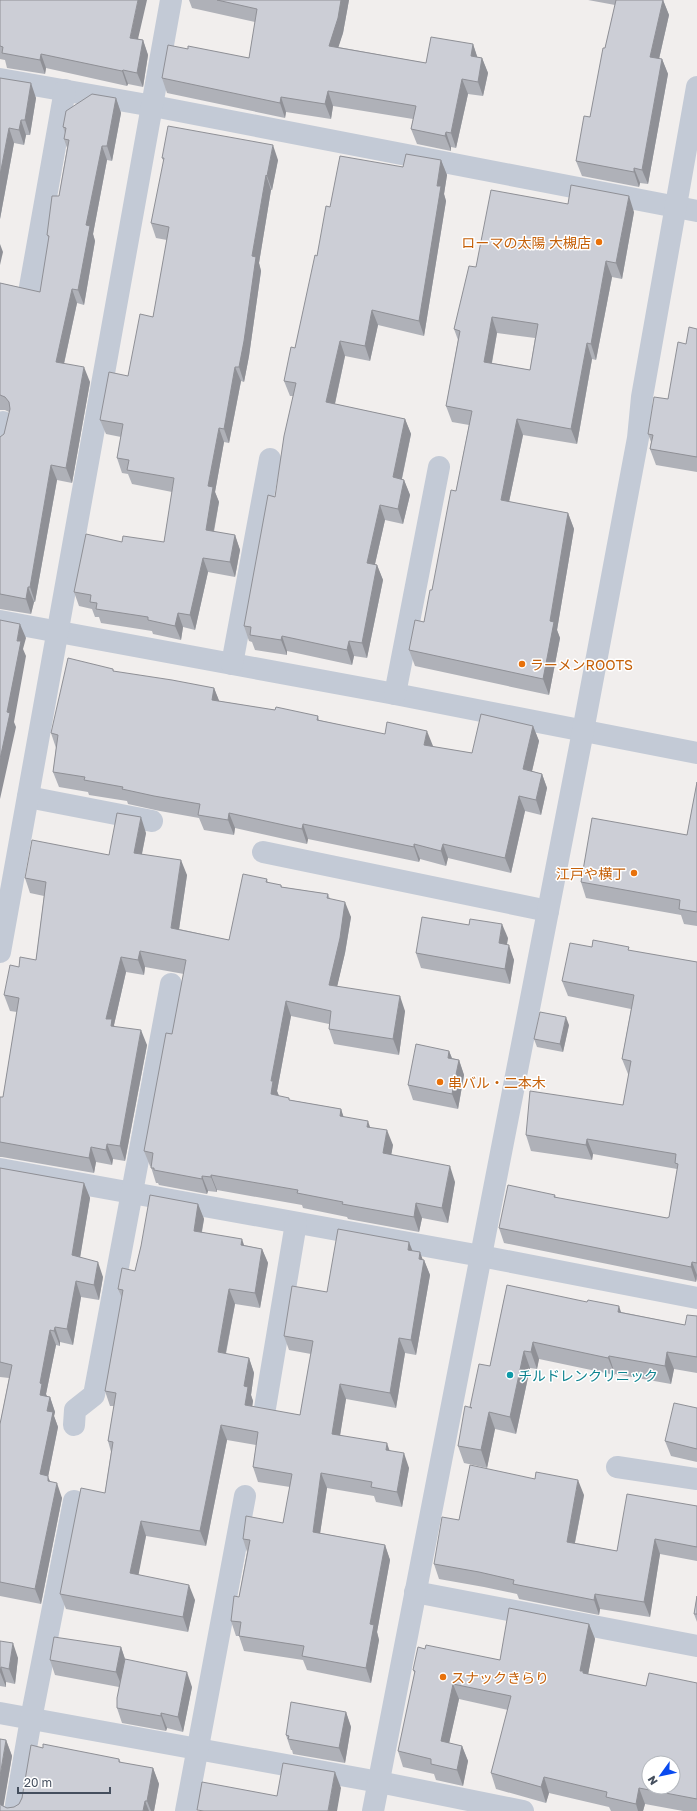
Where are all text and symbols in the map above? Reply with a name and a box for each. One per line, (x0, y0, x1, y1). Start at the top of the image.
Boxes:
place label: ローマの太陽 大槻店 (462, 234, 591, 251)
marker: ローマの太陽 大槻店 (594, 237, 604, 247)
place label: ラーメンROOTS (530, 656, 633, 673)
marker: ラーメンROOTS (517, 659, 527, 669)
place label: 江戸や横丁 (556, 865, 626, 882)
marker: 江戸や横丁 (629, 868, 639, 878)
place label: 串バル・二本木 (448, 1074, 546, 1091)
marker: 串バル・二本木 (435, 1077, 445, 1087)
place label: チルドレンクリニック (518, 1367, 658, 1384)
marker: チルドレンクリニック (505, 1370, 515, 1380)
place label: スナックきらり (451, 1669, 549, 1686)
marker: スナックきらり (438, 1672, 448, 1682)
north arrow (641, 1755, 681, 1795)
scale bar (18, 1769, 110, 1795)
text: N (644, 1774, 660, 1788)
text: 20 m (24, 1775, 52, 1790)

